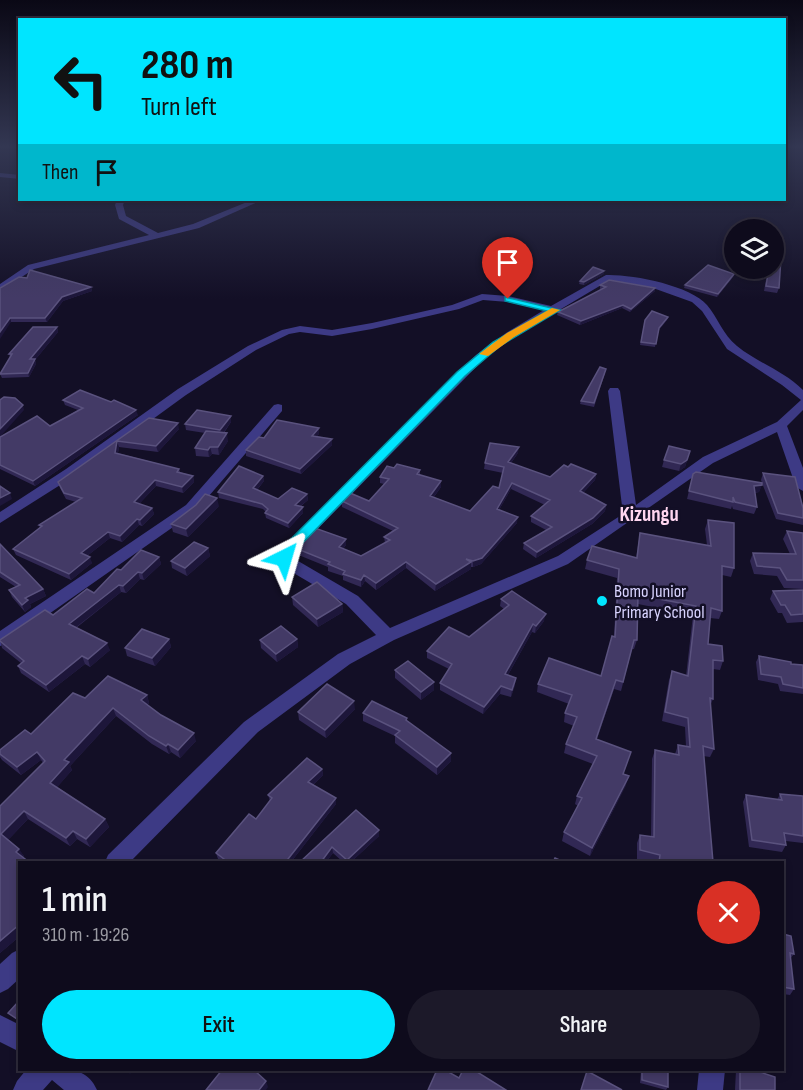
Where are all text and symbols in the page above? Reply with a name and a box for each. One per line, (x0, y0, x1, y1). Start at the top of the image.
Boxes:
text: 280 m (141, 40, 234, 91)
icon: left (42, 42, 120, 120)
text: Turn left (141, 91, 217, 123)
icon: arrive (90, 156, 123, 189)
text: Then (42, 159, 78, 186)
map controls (724, 219, 784, 279)
button: layers (724, 219, 784, 279)
pin (482, 237, 533, 299)
icon: arrive (491, 246, 524, 279)
district label: Kizungu (619, 502, 679, 527)
position arrow (252, 526, 316, 590)
place label: Bomo Junior Primary School (614, 581, 705, 623)
marker: Bomo Junior Primary School (595, 594, 609, 608)
text: 1 min (42, 879, 107, 922)
button: close (697, 881, 760, 944)
text: 310 m · 19:26 (42, 923, 129, 947)
button: Exit (42, 990, 395, 1059)
button: Share (407, 990, 760, 1059)

